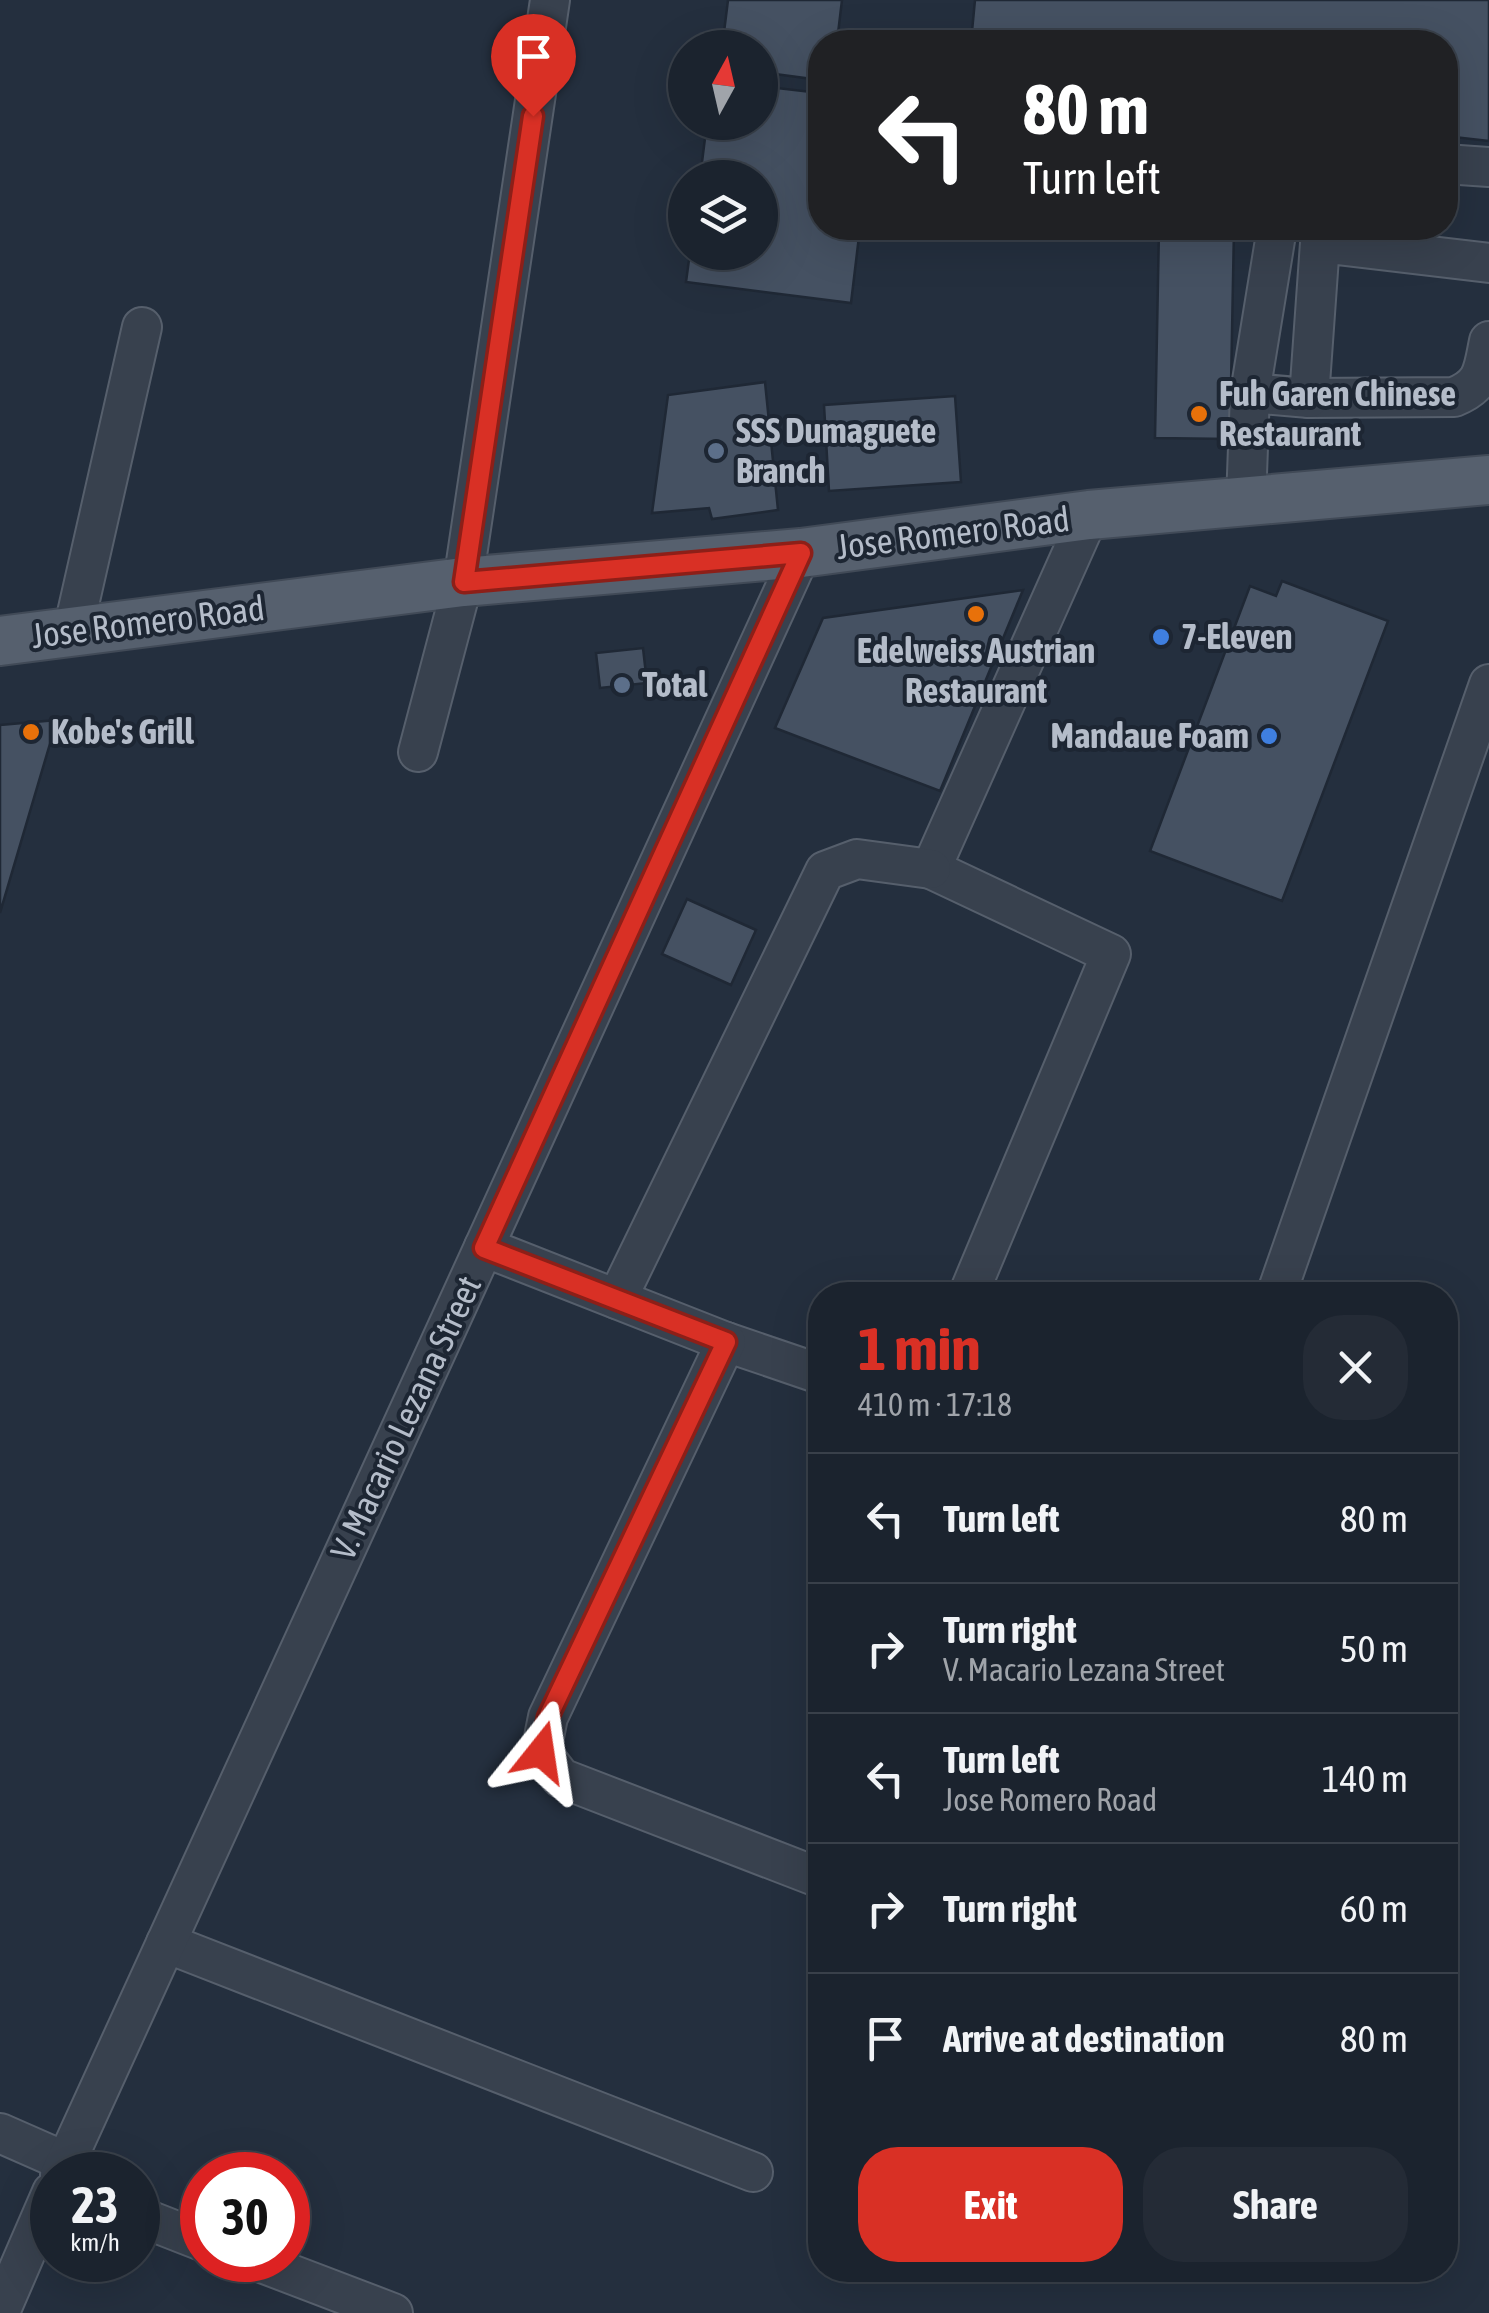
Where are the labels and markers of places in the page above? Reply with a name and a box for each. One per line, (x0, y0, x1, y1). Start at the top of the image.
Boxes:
pin (491, 14, 576, 117)
place label: Fuh Garen Chinese Restaurant (1219, 373, 1456, 453)
marker: Fuh Garen Chinese Restaurant (1188, 403, 1210, 425)
place label: SSS Dumaguete Branch (736, 410, 936, 490)
marker: SSS Dumaguete Branch (705, 440, 727, 462)
marker: Edelweiss Austrian Restaurant (965, 603, 987, 625)
place label: 7-Eleven (1181, 616, 1293, 656)
marker: 7-Eleven (1150, 626, 1172, 648)
place label: Edelweiss Austrian Restaurant (857, 630, 1095, 710)
place label: Total (642, 664, 708, 704)
marker: Total (611, 674, 633, 696)
place label: Kobe's Grill (51, 711, 194, 751)
place label: Mandaue Foam (1051, 715, 1249, 755)
marker: Kobe's Grill (20, 721, 42, 743)
marker: Mandaue Foam (1258, 725, 1280, 747)

